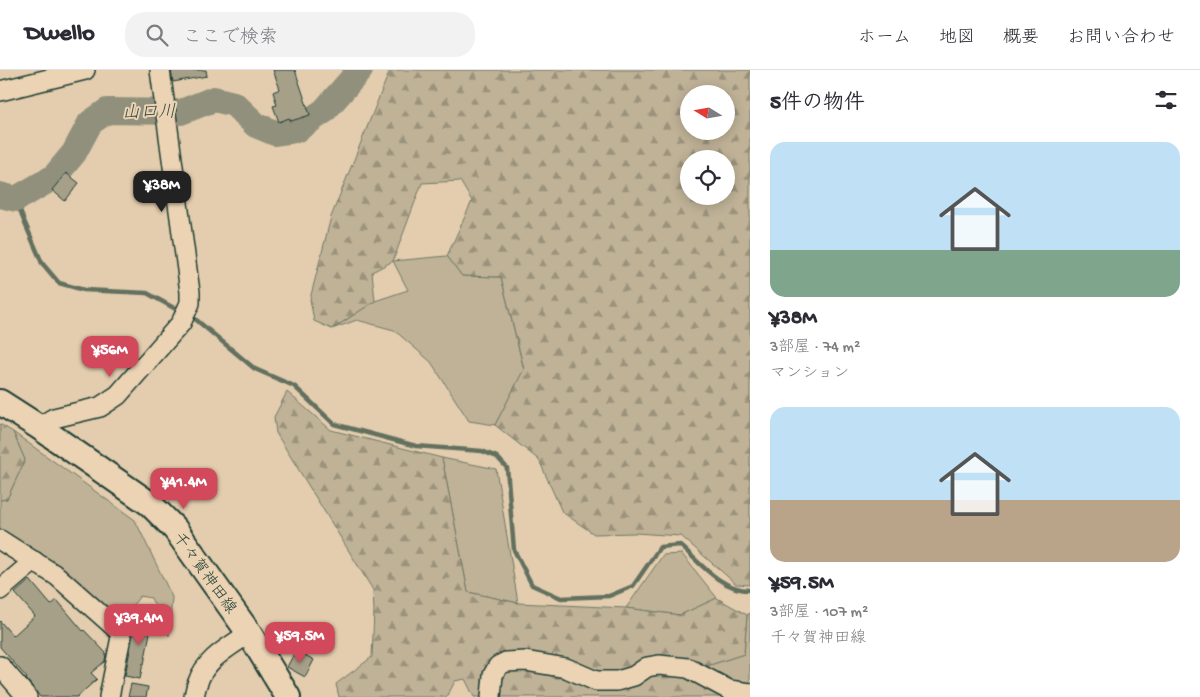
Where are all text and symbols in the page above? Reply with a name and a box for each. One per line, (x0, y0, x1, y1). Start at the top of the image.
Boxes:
search box (125, 12, 475, 57)
text: Dwello (25, 20, 95, 49)
icon: search (143, 21, 171, 49)
text: ここで検索 (183, 27, 278, 50)
text: ホーム (858, 28, 911, 49)
text: 地図 (939, 28, 975, 49)
text: 概要 (1003, 28, 1039, 49)
text: お問い合わせ (1067, 28, 1175, 49)
north arrow (680, 85, 735, 140)
map controls (680, 85, 735, 205)
icon: filters (1152, 86, 1180, 114)
text: 5件の物件 (770, 92, 865, 117)
water label: 山口川 (122, 103, 176, 124)
button: locate (680, 150, 735, 205)
pin: ¥38M (132, 170, 192, 213)
icon: home (930, 174, 1020, 264)
text: ¥38M (144, 177, 180, 196)
text: ¥38M (770, 307, 817, 332)
pin: ¥56M (80, 336, 140, 378)
text: 3部屋 · 74 m² (770, 339, 860, 358)
text: ¥56M (92, 342, 128, 361)
text: マンション (770, 365, 849, 384)
icon: home (930, 439, 1020, 529)
pin: ¥41.4M (143, 468, 225, 510)
text: ¥41.4M (161, 474, 207, 493)
street label: 千々賀神田線 (167, 528, 241, 618)
text: ¥59.5M (770, 572, 834, 597)
pin: ¥39.4M (98, 604, 180, 646)
text: 3部屋 · 107 m² (770, 604, 868, 623)
text: ¥39.4M (115, 610, 163, 629)
pin: ¥59.5M (259, 622, 341, 664)
text: ¥59.5M (276, 628, 324, 647)
text: 千々賀神田線 (770, 630, 866, 649)

